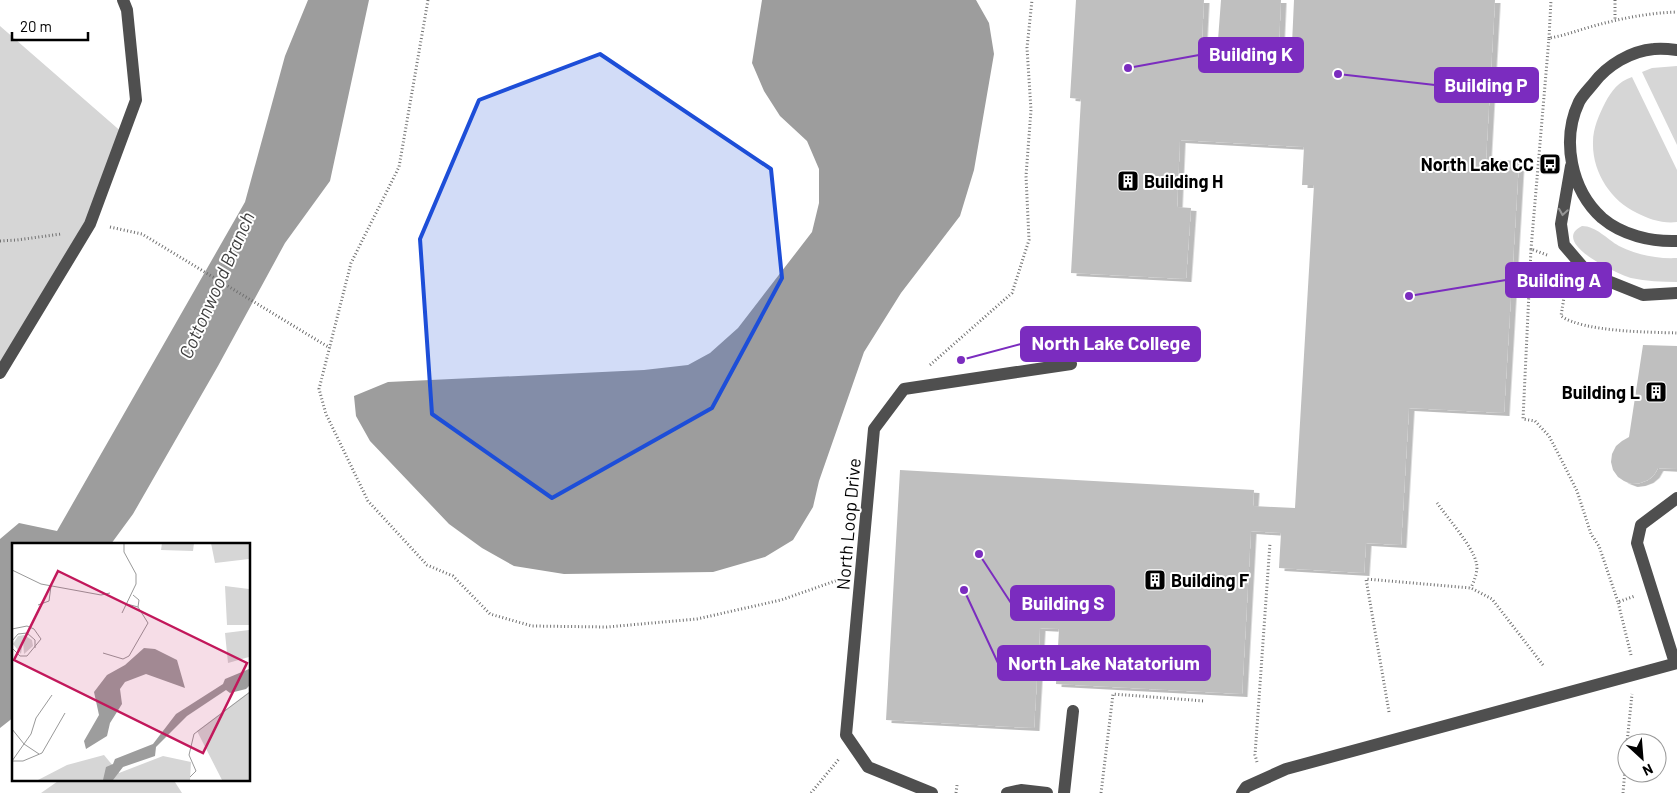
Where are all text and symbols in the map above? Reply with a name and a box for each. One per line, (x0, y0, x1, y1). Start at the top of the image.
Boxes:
scale bar (12, 10, 89, 42)
text: 20 m (20, 17, 52, 35)
callout: Building K (1199, 38, 1303, 72)
text: Building K (1209, 42, 1293, 65)
callout: Building P (1435, 68, 1538, 102)
text: Building P (1444, 73, 1528, 96)
bus stop icon: North Lake CC (1538, 152, 1562, 176)
place label: North Lake CC (1421, 153, 1534, 175)
building icon: Building H (1116, 169, 1140, 193)
place label: Building H (1144, 170, 1223, 192)
one-way arrow (1559, 207, 1569, 216)
water label: Cottonwood Branch (173, 208, 259, 362)
callout: Building A (1506, 263, 1611, 297)
text: Building A (1517, 268, 1602, 291)
callout: North Lake College (1021, 327, 1200, 361)
text: North Lake College (1031, 331, 1191, 354)
building icon: Building L (1644, 380, 1668, 404)
place label: Building L (1562, 381, 1640, 403)
street label: North Loop Drive (831, 457, 865, 591)
inset map (12, 543, 250, 780)
building icon: Building F (1143, 568, 1167, 592)
place label: Building F (1171, 569, 1249, 591)
callout: Building S (1011, 586, 1114, 620)
text: Building S (1021, 591, 1105, 614)
callout: North Lake Natatorium (998, 646, 1210, 680)
text: North Lake Natatorium (1008, 651, 1200, 674)
north arrow (1617, 733, 1667, 783)
text: N (1640, 760, 1656, 780)

